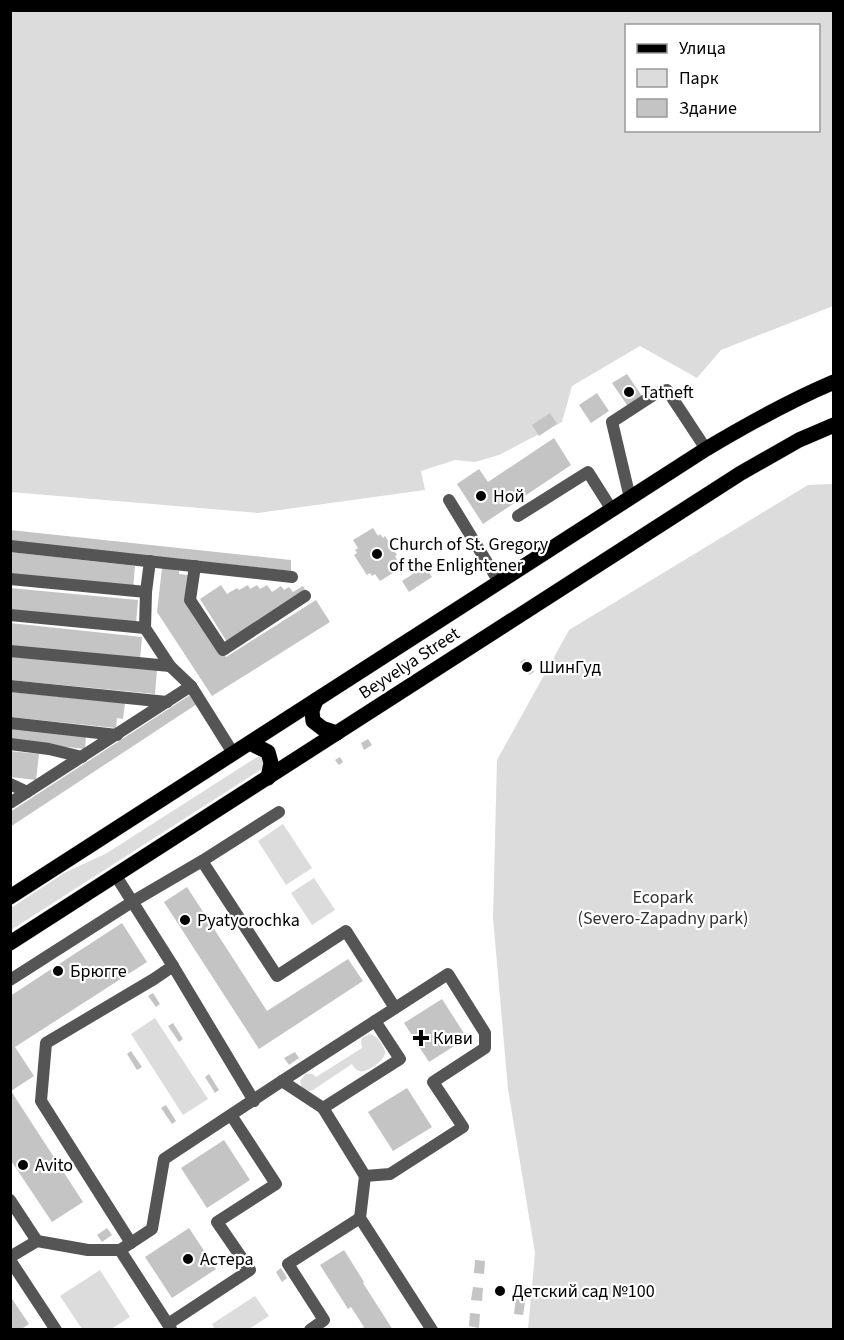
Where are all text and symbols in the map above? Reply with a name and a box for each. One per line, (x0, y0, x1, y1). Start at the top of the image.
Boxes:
legend (625, 24, 820, 132)
text: Улица (679, 36, 726, 61)
text: Парк (679, 66, 719, 91)
text: Здание (679, 96, 737, 121)
place label: Tatneft (641, 380, 694, 405)
marker: Tatneft (622, 385, 636, 399)
place label: Ной (493, 484, 525, 509)
marker: Ной (474, 489, 488, 503)
place label: Church of St. Gregory of the Enlightener (389, 532, 549, 578)
marker: Church of St. Gregory of the Enlightener (370, 547, 384, 561)
street label: Beyvelya Street (354, 621, 465, 705)
place label: ШинГуд (539, 655, 601, 680)
marker: ШинГуд (520, 660, 534, 674)
park label: Ecopark (Severo-Zapadny park) (577, 885, 749, 931)
place label: Pyatyorochka (197, 908, 300, 933)
marker: Pyatyorochka (178, 913, 192, 927)
place label: Брюгге (70, 959, 127, 984)
marker: Брюгге (51, 964, 65, 978)
place label: Киви (433, 1026, 473, 1051)
marker: Киви (414, 1031, 428, 1045)
place label: Avito (35, 1153, 73, 1178)
marker: Avito (16, 1158, 30, 1172)
place label: Астера (200, 1247, 254, 1272)
marker: Астера (181, 1252, 195, 1266)
place label: Детский сад №100 (512, 1279, 655, 1304)
marker: Детский сад №100 (493, 1284, 507, 1298)

